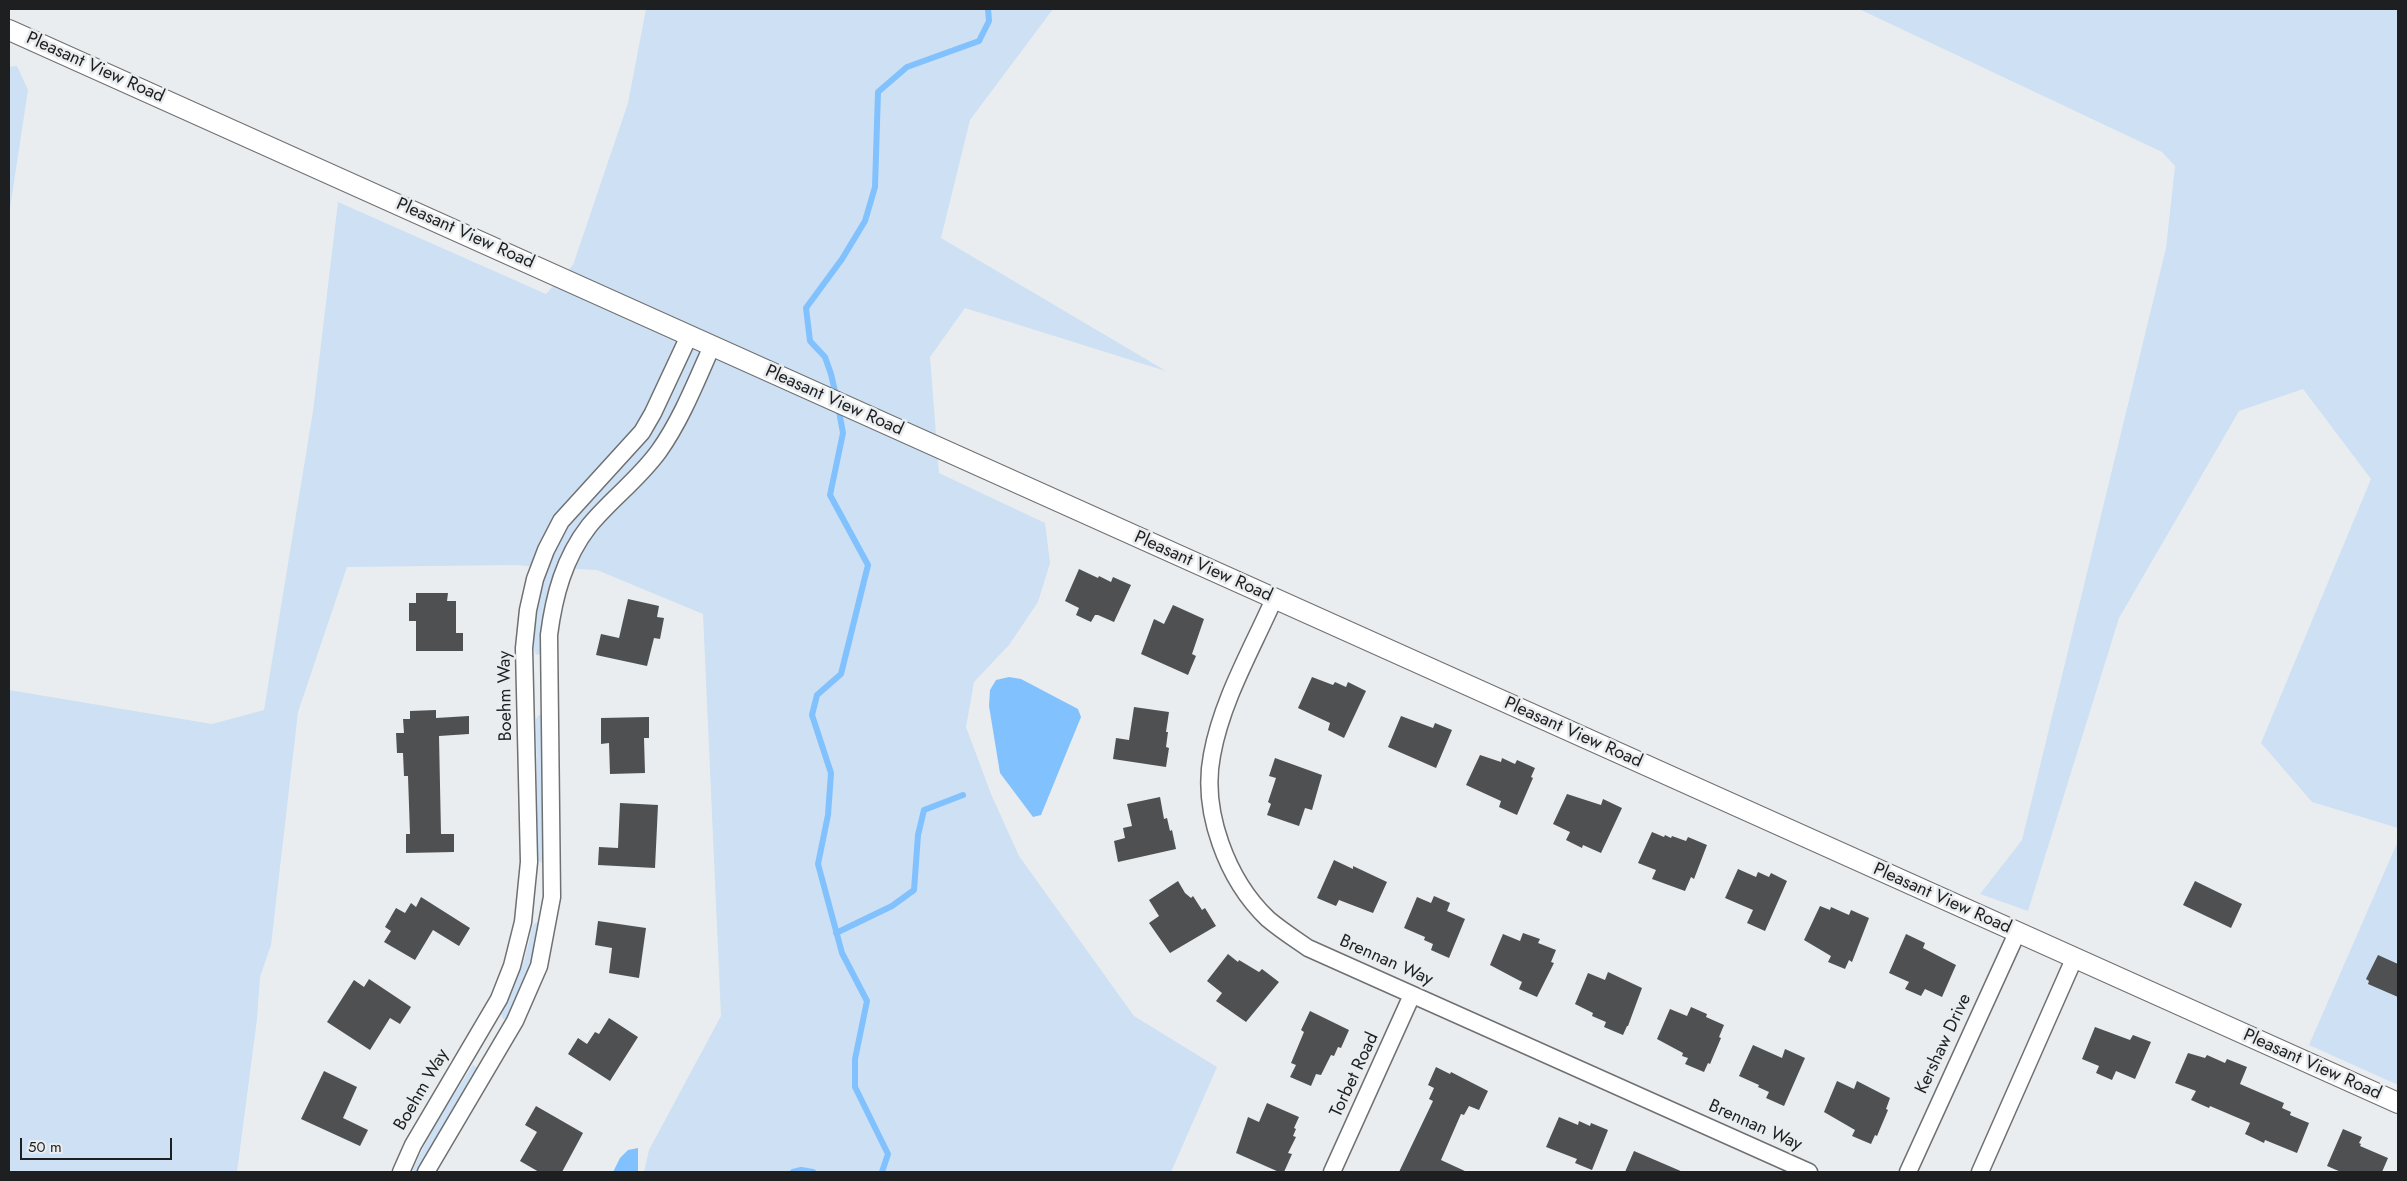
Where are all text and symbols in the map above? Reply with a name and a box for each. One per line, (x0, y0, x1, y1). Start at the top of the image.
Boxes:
street label: Pleasant View Road (23, 28, 167, 108)
street label: Pleasant View Road (393, 194, 537, 274)
street label: Pleasant View Road (762, 361, 906, 441)
street label: Pleasant View Road (1131, 527, 1275, 607)
street label: Boehm Way (494, 651, 518, 741)
street label: Pleasant View Road (1501, 693, 1645, 773)
street label: Pleasant View Road (1870, 859, 2014, 939)
street label: Brennan Way (1336, 931, 1436, 991)
street label: Kershaw Drive (1911, 990, 1977, 1098)
street label: Pleasant View Road (2240, 1025, 2384, 1105)
street label: Torbet Road (1326, 1029, 1384, 1121)
street label: Boehm Way (390, 1045, 454, 1135)
street label: Brennan Way (1705, 1096, 1805, 1156)
scale bar (22, 1128, 175, 1160)
text: 50 m (28, 1136, 62, 1158)

